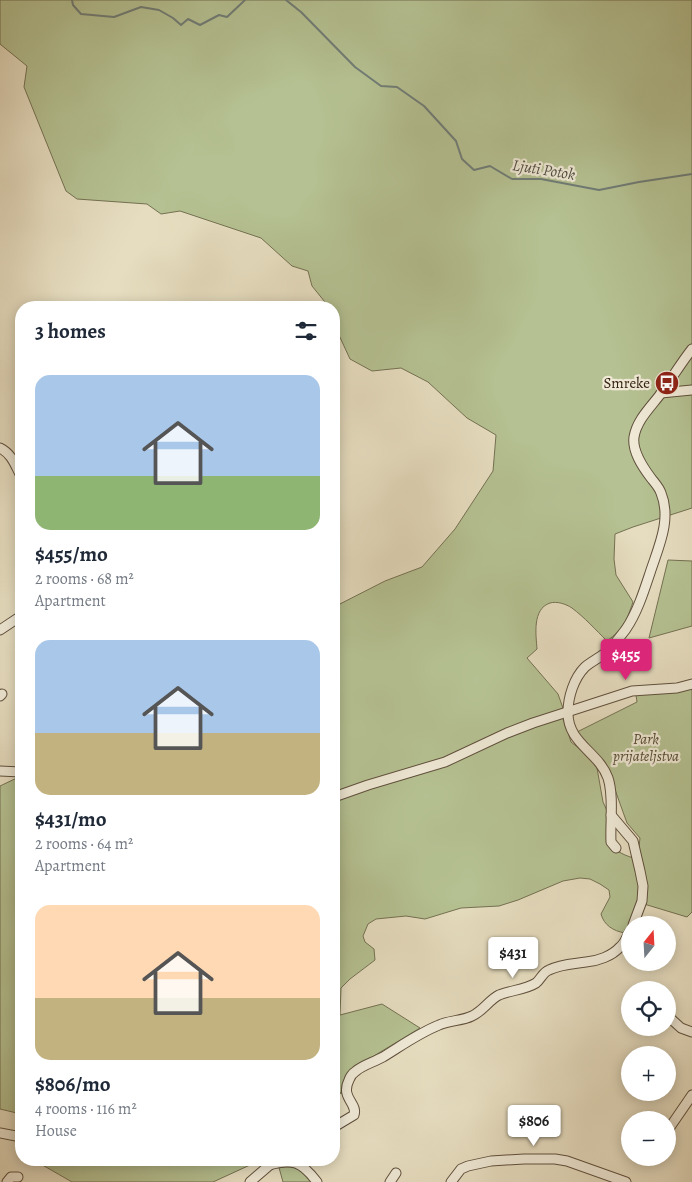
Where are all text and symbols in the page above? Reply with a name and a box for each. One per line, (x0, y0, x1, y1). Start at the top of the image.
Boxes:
water label: Ljuti Potok (511, 154, 577, 186)
text: 3 homes (35, 317, 106, 345)
icon: filters (292, 317, 320, 345)
bus stop icon: Smreke (654, 370, 680, 396)
place label: Smreke (604, 373, 650, 393)
icon: home (133, 408, 223, 498)
text: $455/mo (35, 540, 108, 568)
text: 2 rooms · 68 m² (35, 568, 134, 590)
text: Apartment (35, 590, 106, 612)
pin: $455 (596, 638, 656, 681)
text: $455 (612, 644, 640, 666)
icon: home (133, 673, 223, 763)
park label: Park prijateljstva (612, 729, 679, 766)
text: $431/mo (35, 805, 107, 833)
text: 2 rooms · 64 m² (35, 833, 133, 855)
text: Apartment (35, 855, 106, 877)
north arrow (621, 916, 676, 971)
map controls (621, 916, 676, 1166)
pin: $431 (483, 936, 543, 979)
icon: home (133, 938, 223, 1028)
text: $431 (499, 942, 527, 964)
button: locate (621, 981, 676, 1036)
button: + (621, 1046, 676, 1101)
text: $806/mo (35, 1070, 111, 1098)
text: 4 rooms · 116 m² (35, 1098, 137, 1120)
pin: $806 (504, 1104, 564, 1147)
text: $806 (519, 1110, 549, 1132)
button: − (621, 1111, 676, 1166)
text: House (35, 1120, 77, 1142)

